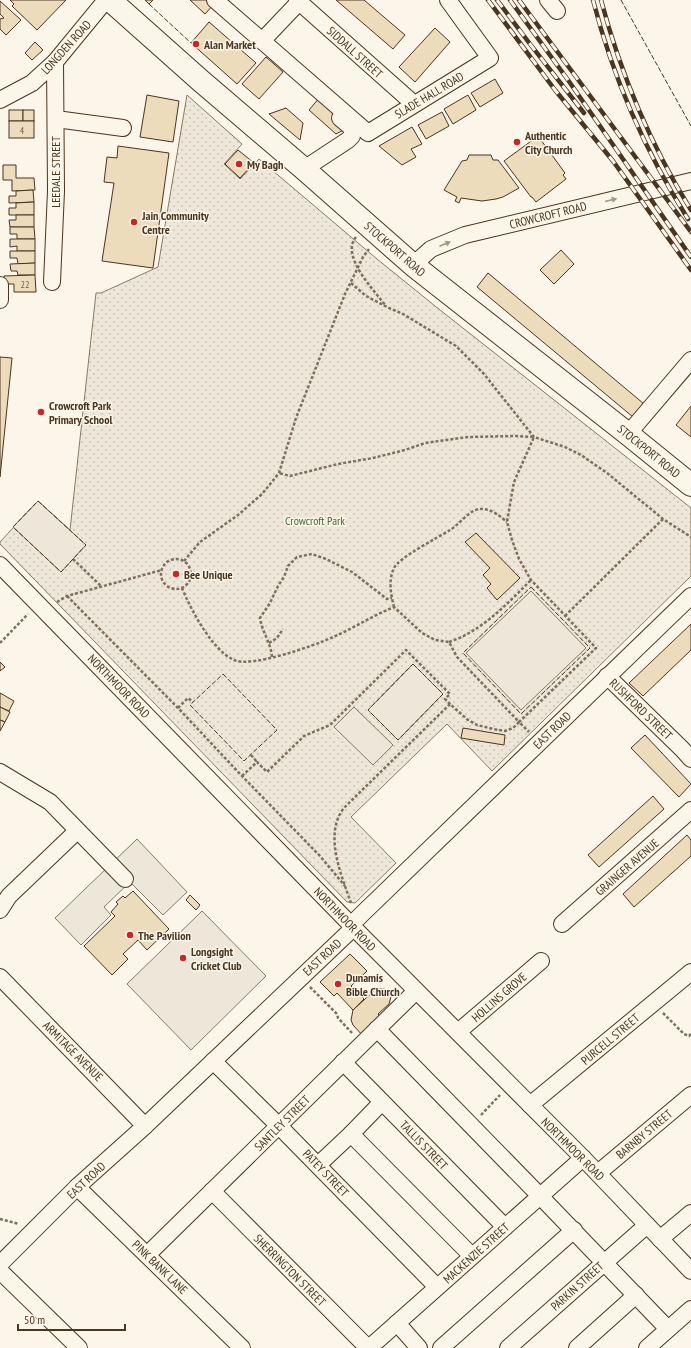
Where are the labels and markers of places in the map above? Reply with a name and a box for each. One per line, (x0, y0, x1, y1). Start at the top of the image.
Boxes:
place label: Alan Market (203, 37, 256, 52)
marker: Alan Market (191, 39, 201, 49)
place label: Authentic City Church (524, 128, 573, 157)
marker: Authentic City Church (512, 137, 522, 147)
place label: My Bagh (247, 157, 283, 172)
marker: My Bagh (234, 159, 244, 169)
place label: Jain Community Centre (141, 208, 209, 237)
marker: Jain Community Centre (129, 217, 139, 227)
place label: Crowcroft Park Primary School (49, 398, 113, 427)
marker: Crowcroft Park Primary School (36, 407, 46, 417)
place label: Bee Unique (184, 567, 233, 582)
marker: Bee Unique (171, 569, 181, 579)
place label: The Pavilion (138, 928, 191, 943)
marker: The Pavilion (125, 930, 135, 940)
place label: Longsight Cricket Club (191, 944, 242, 973)
marker: Longsight Cricket Club (178, 953, 188, 963)
place label: Dunamis Bible Church (346, 970, 400, 999)
marker: Dunamis Bible Church (333, 979, 343, 989)

